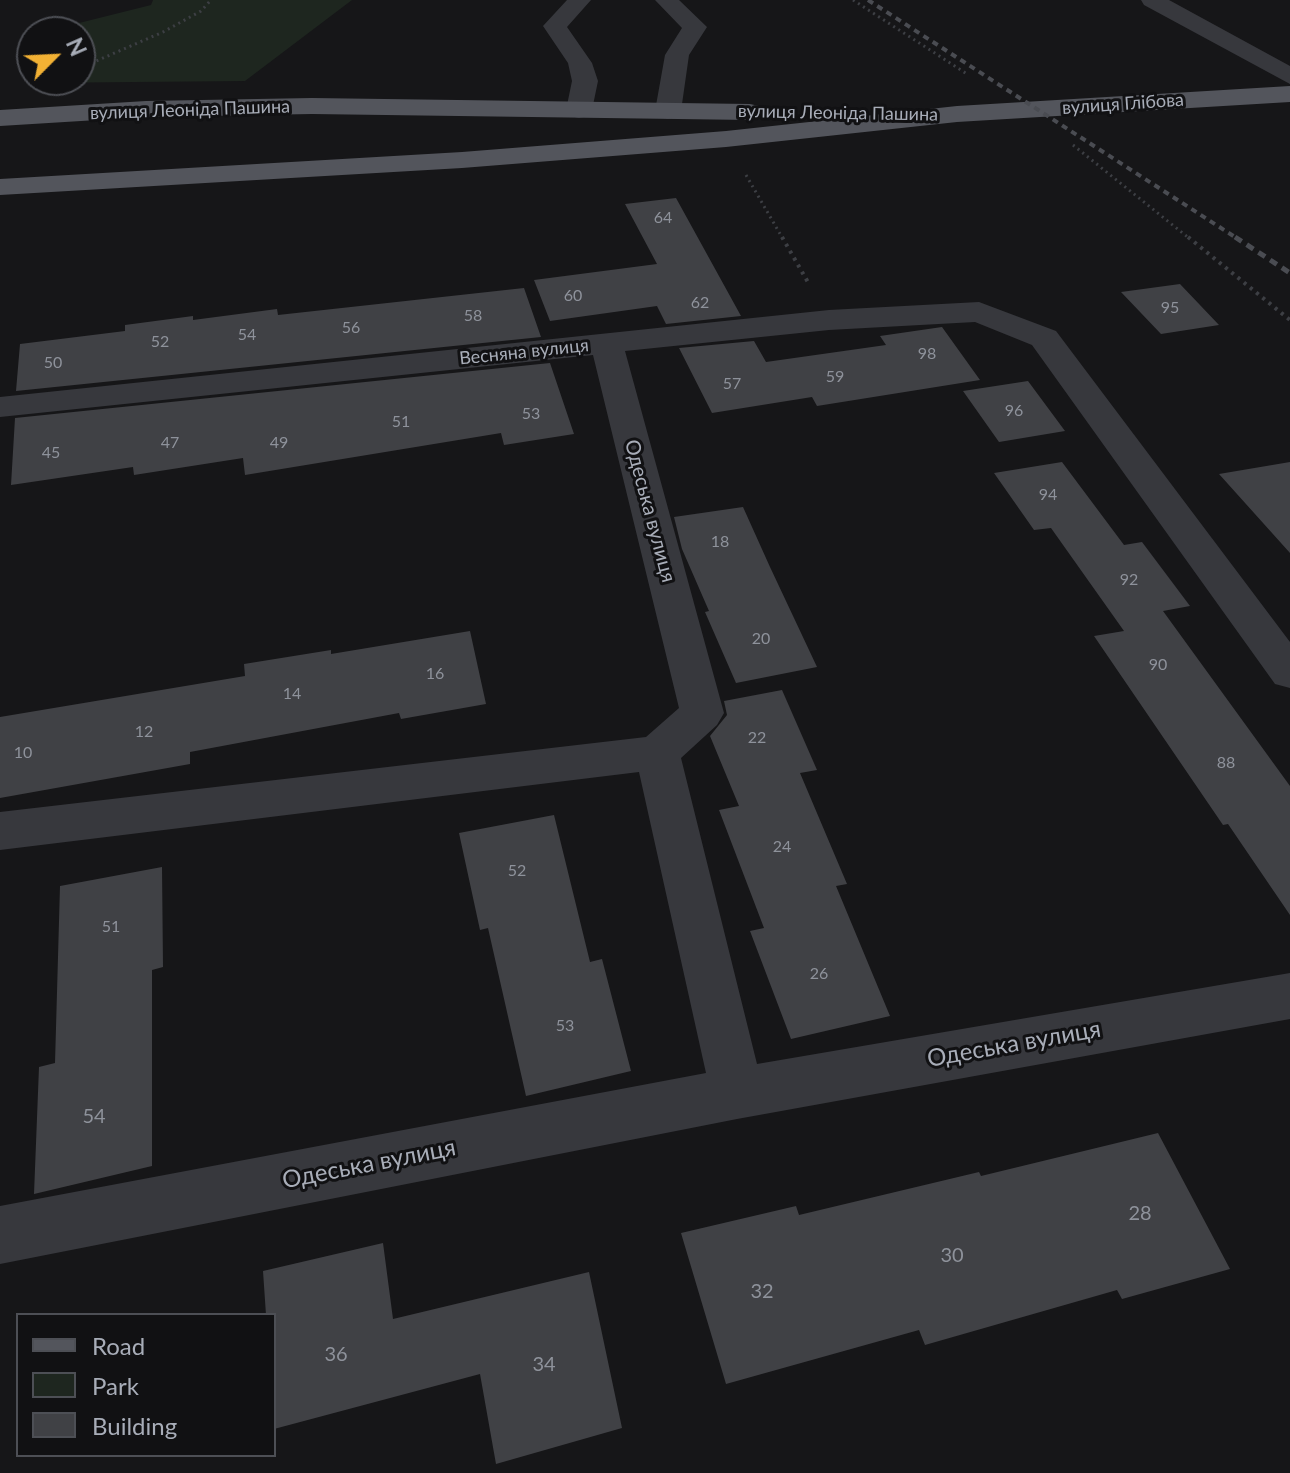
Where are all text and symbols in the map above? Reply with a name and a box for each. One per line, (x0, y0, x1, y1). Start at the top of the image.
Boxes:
north arrow (16, 16, 96, 96)
text: N (61, 34, 92, 60)
street label: вулиця Глібова (1061, 89, 1185, 119)
street label: вулиця Леоніда Пашина (90, 96, 290, 124)
street label: вулиця Леоніда Пашина (738, 100, 938, 126)
house number: 64 (654, 208, 672, 228)
house number: 60 (564, 286, 582, 306)
house number: 62 (691, 293, 709, 313)
house number: 95 (1161, 298, 1179, 318)
house number: 58 (464, 306, 482, 326)
house number: 56 (342, 318, 360, 338)
house number: 54 (238, 325, 256, 345)
house number: 52 (151, 332, 169, 352)
street label: Весняна вулиця (458, 334, 590, 370)
house number: 98 (918, 344, 936, 364)
house number: 50 (44, 353, 62, 373)
house number: 59 (826, 367, 844, 387)
house number: 57 (723, 374, 741, 394)
house number: 96 (1005, 401, 1023, 421)
house number: 53 (522, 404, 540, 424)
house number: 51 (392, 412, 410, 432)
house number: 47 (161, 433, 179, 453)
house number: 49 (270, 433, 288, 453)
street label: Одеська вулиця (619, 437, 681, 585)
house number: 45 (42, 443, 60, 463)
house number: 94 (1039, 485, 1057, 505)
house number: 18 (711, 532, 729, 552)
house number: 92 (1120, 570, 1138, 590)
house number: 20 (752, 629, 770, 649)
house number: 90 (1149, 655, 1167, 675)
house number: 16 (426, 664, 444, 684)
house number: 14 (283, 684, 301, 704)
house number: 12 (135, 722, 153, 742)
house number: 22 (748, 728, 766, 748)
house number: 10 (14, 743, 32, 763)
house number: 88 (1217, 753, 1235, 773)
house number: 24 (773, 837, 791, 857)
house number: 52 (508, 861, 526, 881)
house number: 51 (102, 917, 120, 937)
house number: 26 (810, 964, 828, 984)
street label: Одеська вулиця (925, 1015, 1103, 1073)
house number: 53 (556, 1016, 574, 1036)
house number: 54 (82, 1105, 106, 1129)
street label: Одеська вулиця (280, 1133, 458, 1195)
house number: 28 (1128, 1202, 1152, 1226)
house number: 30 (940, 1244, 964, 1268)
house number: 32 (750, 1280, 774, 1304)
legend (16, 1313, 276, 1457)
text: Road (92, 1331, 145, 1360)
house number: 36 (324, 1343, 348, 1367)
house number: 34 (532, 1353, 556, 1377)
text: Park (92, 1371, 139, 1400)
text: Building (92, 1411, 177, 1440)

